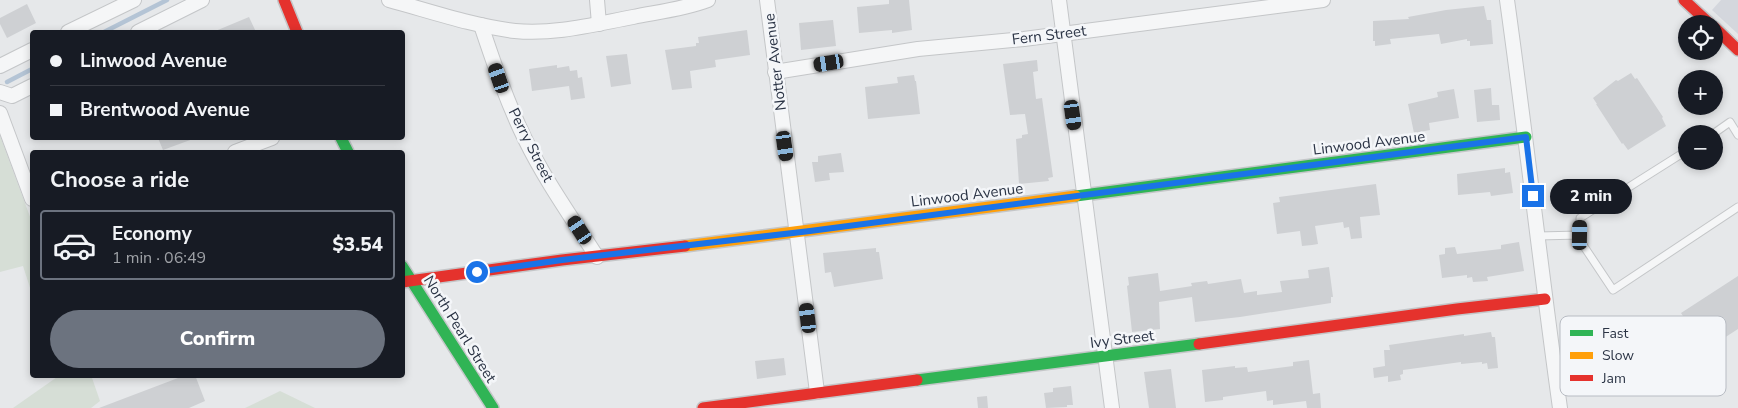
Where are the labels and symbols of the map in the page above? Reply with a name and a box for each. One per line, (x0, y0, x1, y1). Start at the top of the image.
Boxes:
street label: Notter Avenue (759, 12, 791, 112)
street label: Fern Street (1011, 20, 1088, 49)
car (813, 53, 844, 73)
car (487, 61, 510, 95)
car (1063, 99, 1082, 131)
street label: Perry Street (504, 104, 559, 186)
street label: Linwood Avenue (1312, 126, 1426, 160)
car (775, 130, 794, 162)
street label: Linwood Avenue (910, 178, 1024, 212)
callout: 2 min (1550, 178, 1633, 214)
route end (1522, 185, 1544, 207)
car (565, 213, 594, 247)
car (1572, 220, 1587, 250)
route start (466, 261, 488, 283)
street label: North Pearl Street (419, 272, 501, 387)
car (798, 302, 817, 334)
legend (1560, 316, 1726, 396)
text: Fast (1602, 324, 1628, 343)
street label: Ivy Street (1089, 325, 1156, 353)
text: Slow (1602, 346, 1634, 365)
text: Jam (1601, 369, 1626, 388)

